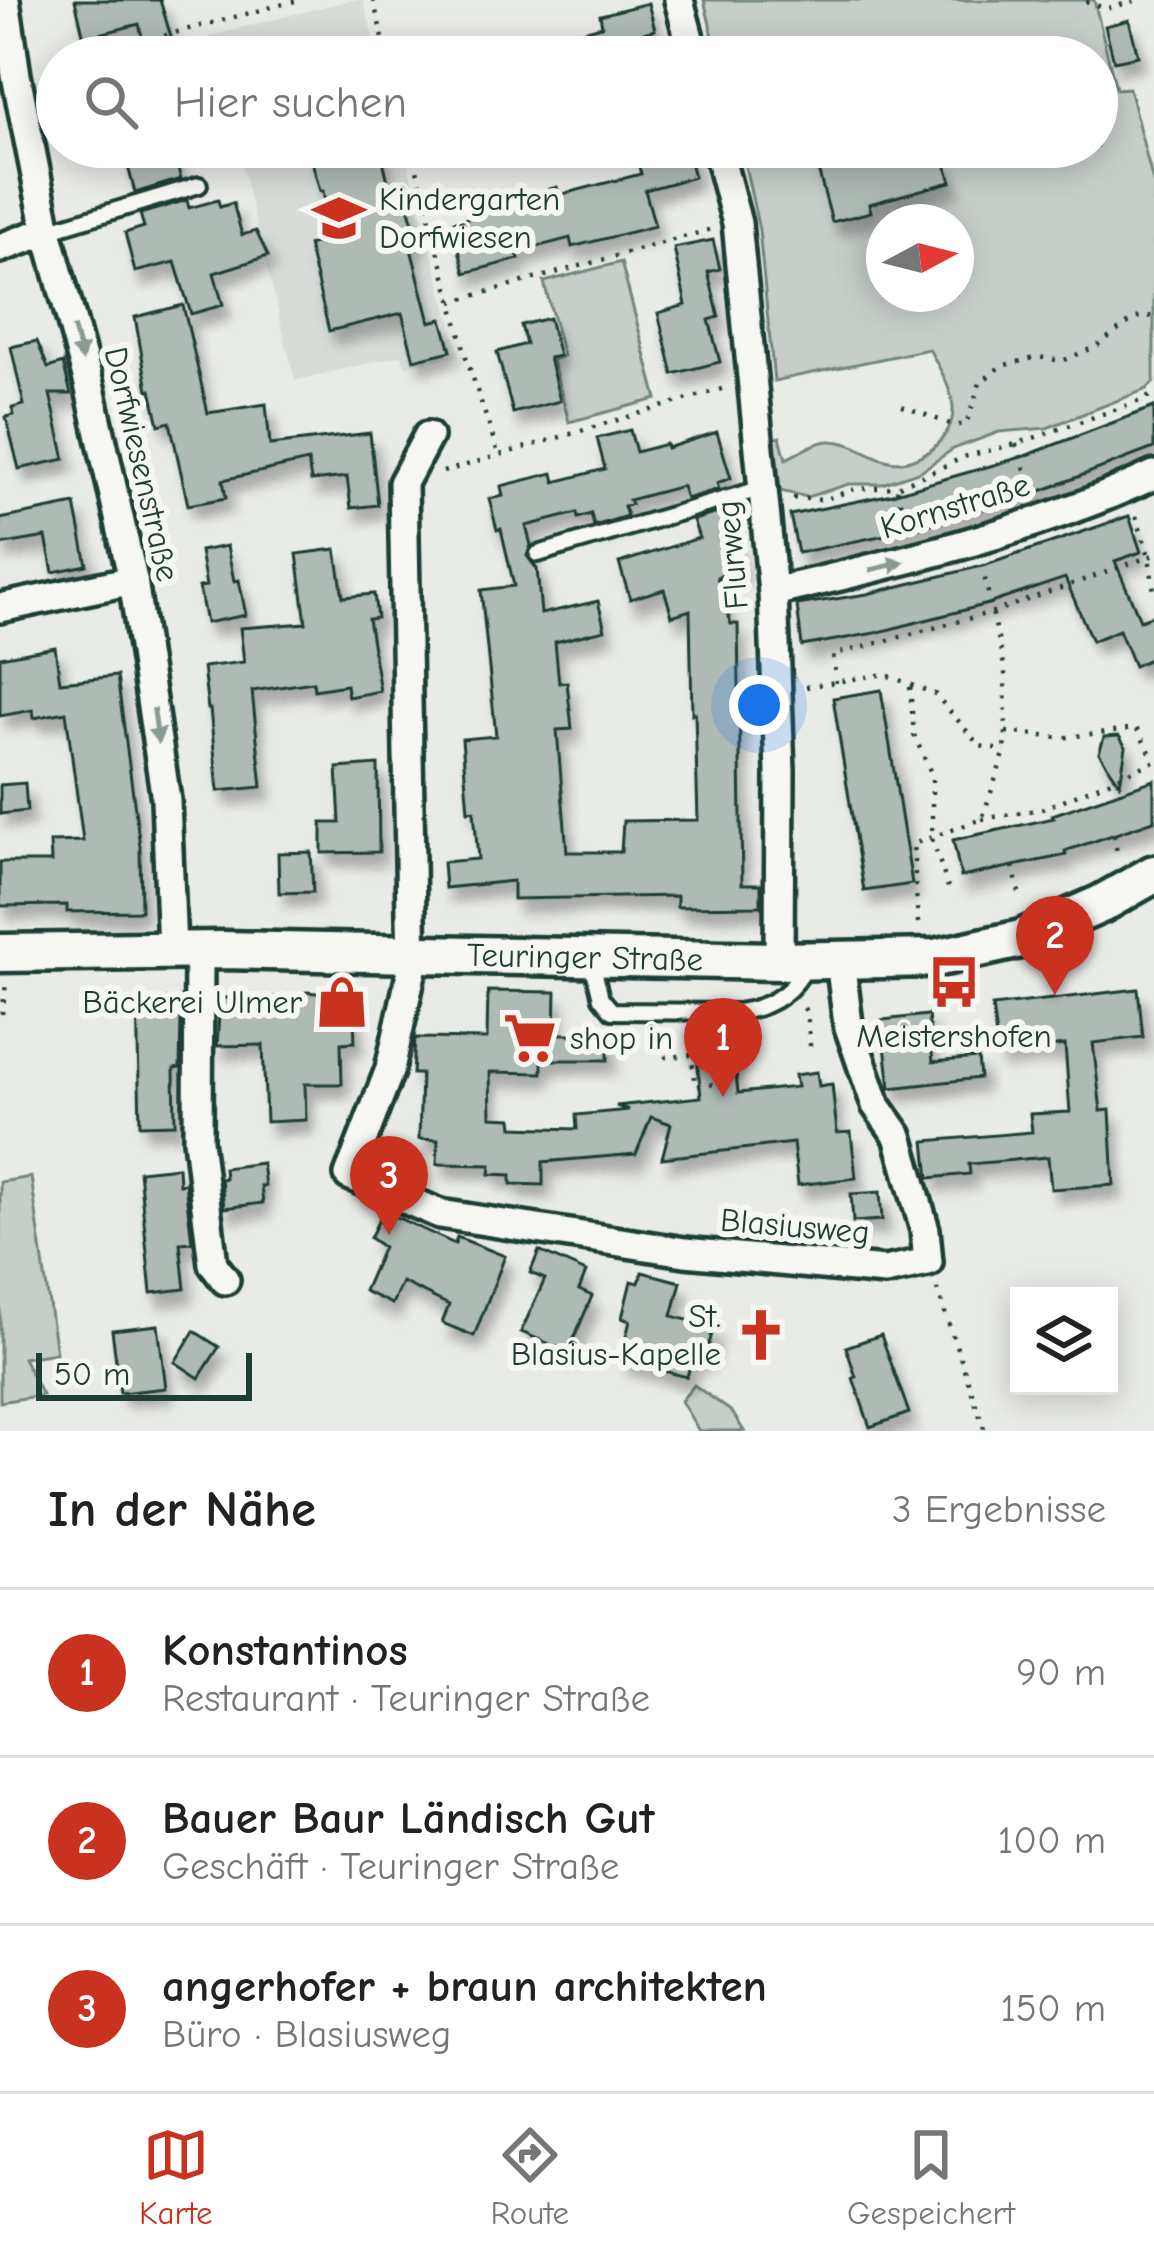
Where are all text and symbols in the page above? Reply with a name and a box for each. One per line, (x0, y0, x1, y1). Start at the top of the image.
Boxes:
search box (36, 36, 1118, 168)
icon: search (78, 69, 144, 135)
text: Hier suchen (174, 76, 407, 128)
place label: Kindergarten Dorfwiesen (379, 180, 560, 256)
school or university icon: Kindergarten Dorfwiesen (310, 189, 368, 247)
north arrow (866, 204, 974, 312)
one-way arrow (70, 326, 89, 363)
street label: Dorfwiesenstraße (97, 343, 187, 585)
street label: Kornstraße (876, 465, 1034, 547)
street label: Flurweg (708, 499, 756, 611)
one-way arrow (868, 556, 905, 575)
your location (729, 675, 789, 735)
one-way arrow (147, 708, 166, 745)
pin: 2 (1016, 896, 1094, 995)
street label: Teuringer Straße (466, 936, 703, 978)
bus stop icon: Meistershofen (925, 953, 983, 1011)
shop icon: Bäckerei Ulmer (313, 973, 371, 1031)
place label: Bäckerei Ulmer (82, 983, 302, 1021)
pin: 1 (684, 998, 762, 1097)
supermarket icon: shop in (501, 1009, 559, 1067)
place label: Meistershofen (856, 1017, 1052, 1055)
place label: shop in (570, 1019, 673, 1057)
pin: 3 (350, 1136, 428, 1235)
street label: Blasiusweg (719, 1201, 871, 1251)
map controls (1010, 1287, 1118, 1395)
button: layers (1010, 1287, 1118, 1395)
place label: St. Blasius-Kapelle (511, 1297, 721, 1373)
church icon: St. Blasius-Kapelle (732, 1306, 790, 1364)
scale bar (36, 1347, 252, 1400)
text: 50 m (54, 1355, 130, 1393)
text: In der Nähe (48, 1480, 316, 1539)
text: 3 Ergebnisse (892, 1487, 1106, 1532)
text: Konstantinos (162, 1624, 408, 1676)
text: 1 (79, 1650, 95, 1695)
text: 90 m (1016, 1650, 1106, 1695)
text: Restaurant · Teuringer Straße (162, 1676, 650, 1721)
text: Bauer Baur Ländisch Gut (162, 1792, 654, 1844)
text: 2 (77, 1818, 97, 1863)
text: 100 m (998, 1818, 1106, 1863)
text: Geschäft · Teuringer Straße (162, 1844, 619, 1889)
text: angerhofer + braun architekten (162, 1960, 767, 2012)
text: 3 (77, 1986, 97, 2031)
text: 150 m (1000, 1986, 1106, 2031)
text: Büro · Blasiusweg (162, 2012, 451, 2057)
tab: Karte (139, 2122, 213, 2232)
tab: Route (490, 2122, 569, 2232)
tab: Gespeichert (847, 2122, 1015, 2232)

